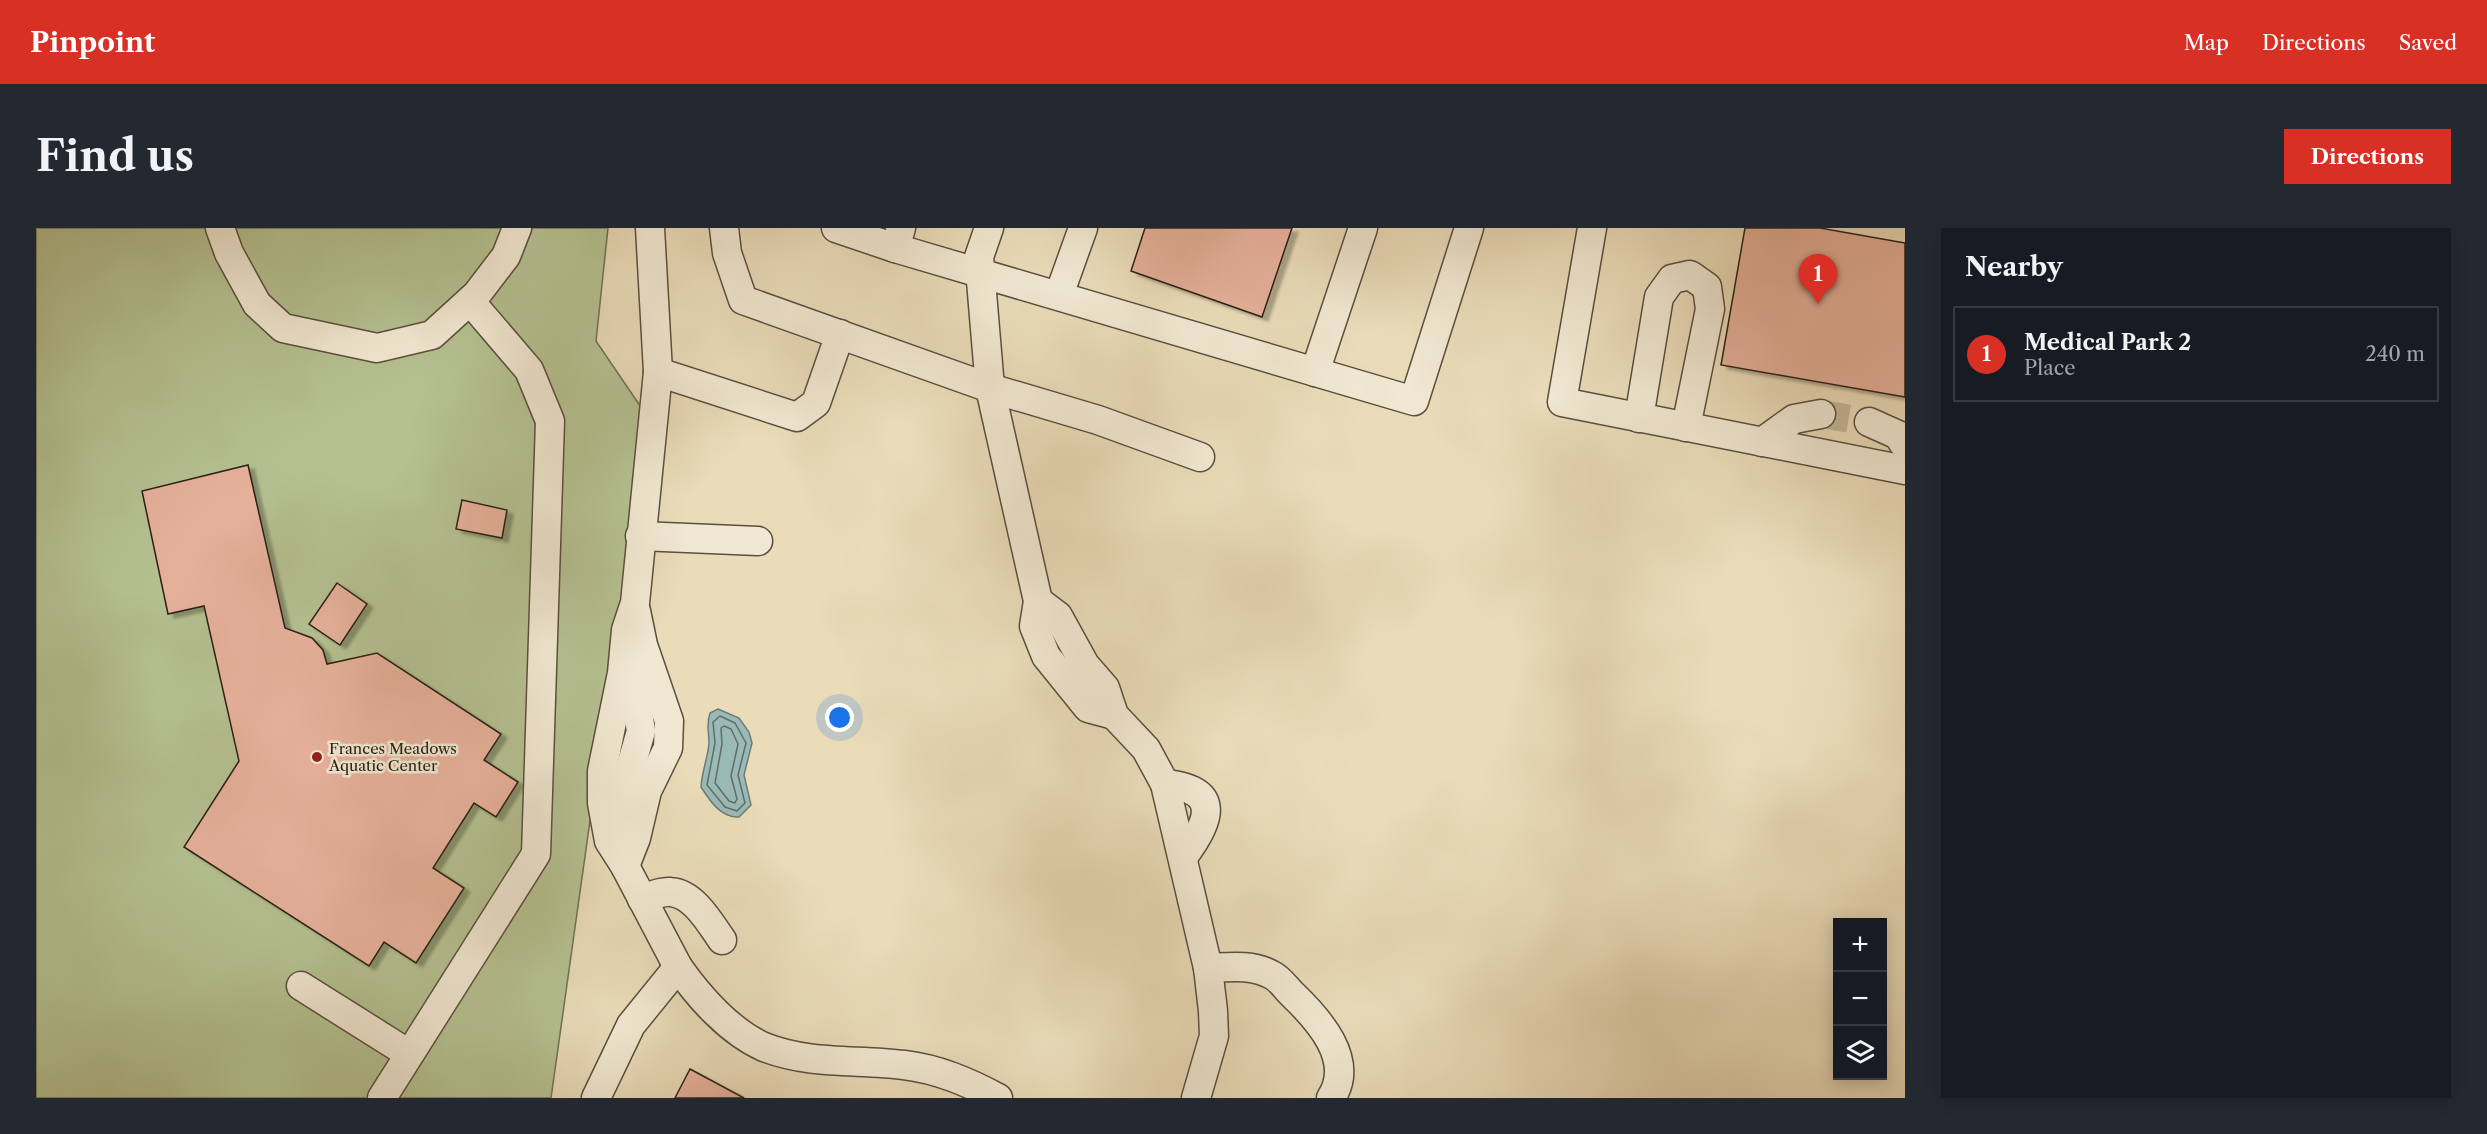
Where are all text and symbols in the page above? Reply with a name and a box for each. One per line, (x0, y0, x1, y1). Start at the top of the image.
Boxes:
text: Pinpoint (30, 25, 155, 59)
text: Map (2184, 30, 2229, 55)
text: Directions (2262, 30, 2366, 55)
text: Saved (2399, 30, 2457, 55)
button: Directions (2284, 129, 2451, 184)
text: Find us (36, 130, 194, 182)
text: Nearby (1965, 251, 2063, 283)
pin: 1 (1798, 254, 1838, 304)
text: Medical Park 2 (2024, 329, 2191, 356)
text: 1 (1982, 342, 1991, 366)
text: 240 m (2365, 342, 2425, 366)
text: Place (2024, 356, 2075, 380)
your location (825, 703, 854, 732)
place label: Frances Meadows Aquatic Center (328, 739, 457, 775)
marker: Frances Meadows Aquatic Center (310, 750, 324, 764)
map controls (1833, 918, 1887, 1080)
button: + (1833, 918, 1887, 972)
button: − (1833, 972, 1887, 1026)
button: layers (1833, 1026, 1887, 1080)

